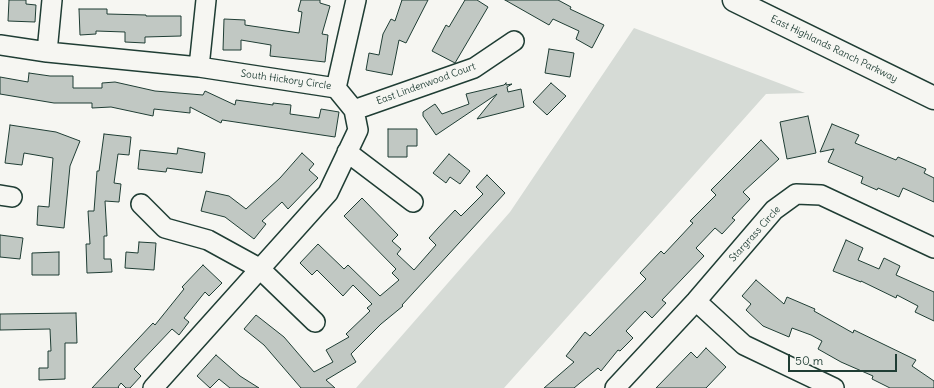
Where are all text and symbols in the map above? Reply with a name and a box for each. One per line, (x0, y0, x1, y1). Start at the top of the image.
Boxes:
street label: East Highlands Ranch Parkway (768, 13, 900, 85)
street label: East Lindenwood Court (375, 60, 477, 108)
street label: South Hickory Circle (240, 68, 332, 92)
street label: Stargrass Circle (727, 204, 783, 264)
scale bar (790, 346, 899, 372)
text: 50 m (795, 353, 823, 368)

